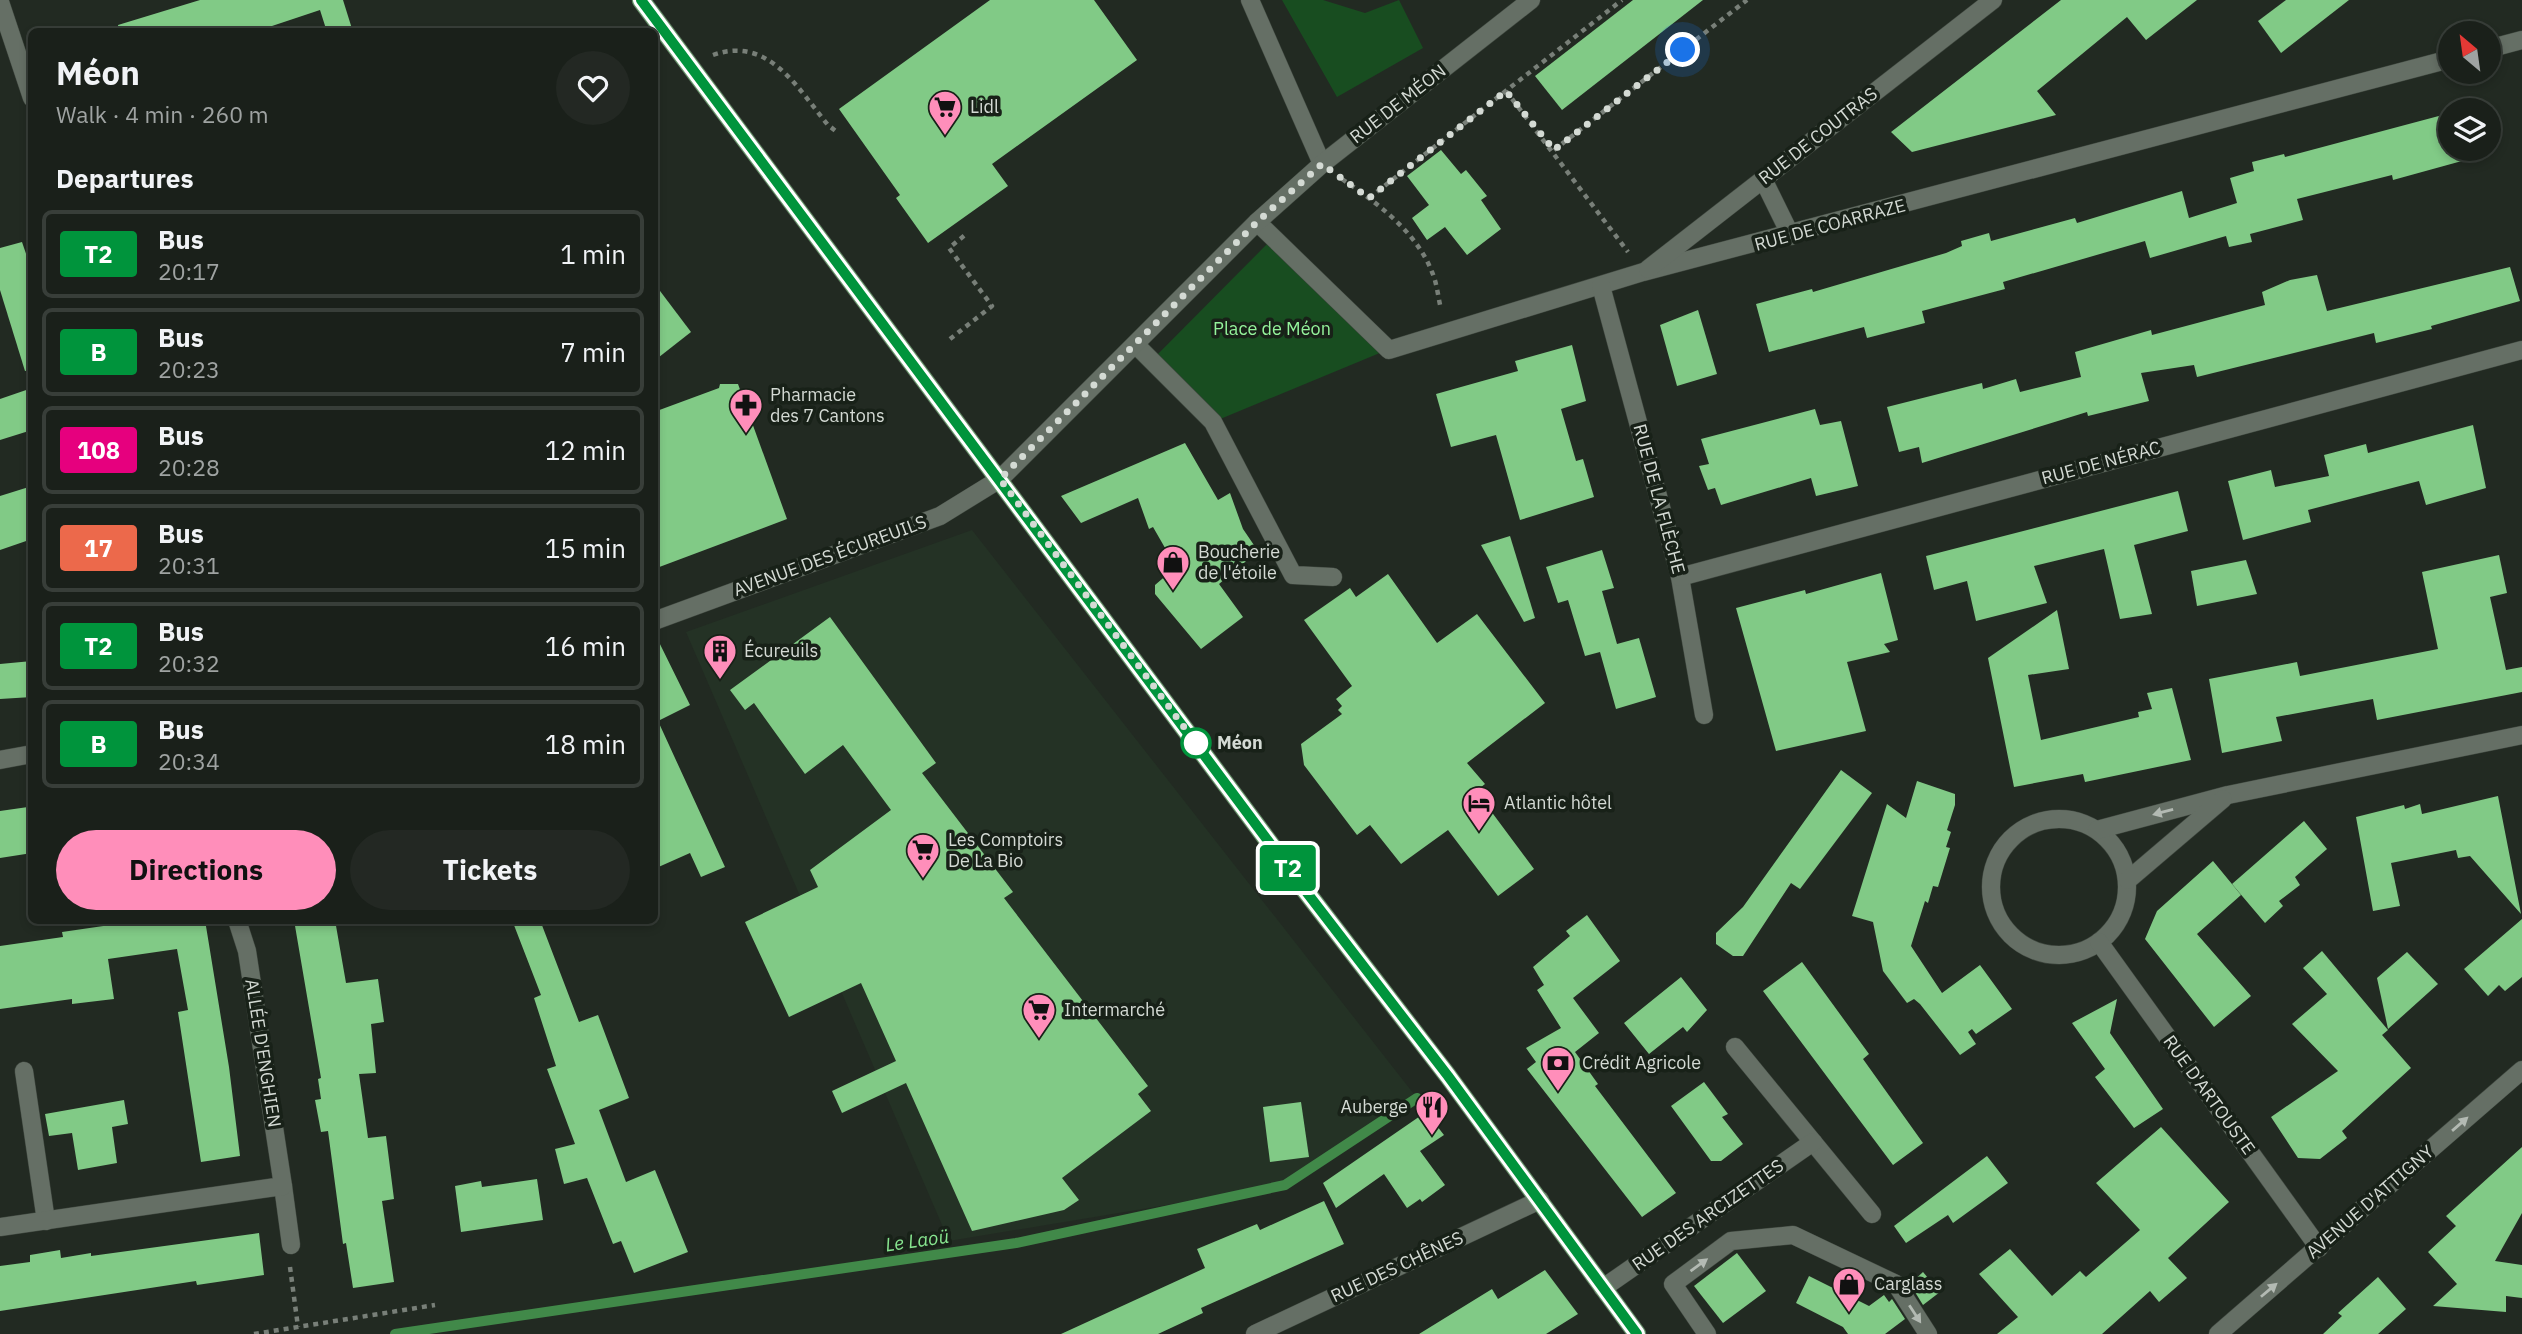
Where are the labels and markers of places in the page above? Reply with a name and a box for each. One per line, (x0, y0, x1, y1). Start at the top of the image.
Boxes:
supermarket icon: Lidl (926, 88, 964, 137)
place label: Lidl (970, 95, 999, 118)
place label: Pharmacie des 7 Cantons (770, 383, 885, 427)
pharmacy icon: Pharmacie des 7 Cantons (727, 386, 765, 435)
place label: Boucherie de l'étoile (1198, 540, 1280, 584)
shop icon: Boucherie de l'étoile (1154, 543, 1192, 592)
building icon: Écureuils (701, 632, 739, 681)
place label: Écureuils (744, 639, 818, 662)
marker: Méon (1181, 728, 1211, 758)
place label: Méon (1217, 731, 1263, 754)
hotel icon: Atlantic hôtel (1460, 784, 1498, 833)
place label: Atlantic hôtel (1504, 791, 1612, 814)
place label: Les Comptoirs De La Bio (948, 828, 1063, 872)
supermarket icon: Les Comptoirs De La Bio (904, 831, 942, 880)
supermarket icon: Intermarché (1020, 991, 1058, 1040)
place label: Intermarché (1064, 998, 1165, 1021)
bank icon: Crédit Agricole (1539, 1044, 1577, 1093)
place label: Crédit Agricole (1582, 1051, 1701, 1074)
restaurant icon: Auberge (1413, 1088, 1451, 1137)
place label: Auberge (1340, 1095, 1408, 1118)
shop icon: Carglass (1830, 1265, 1868, 1314)
place label: Carglass (1874, 1272, 1942, 1295)

